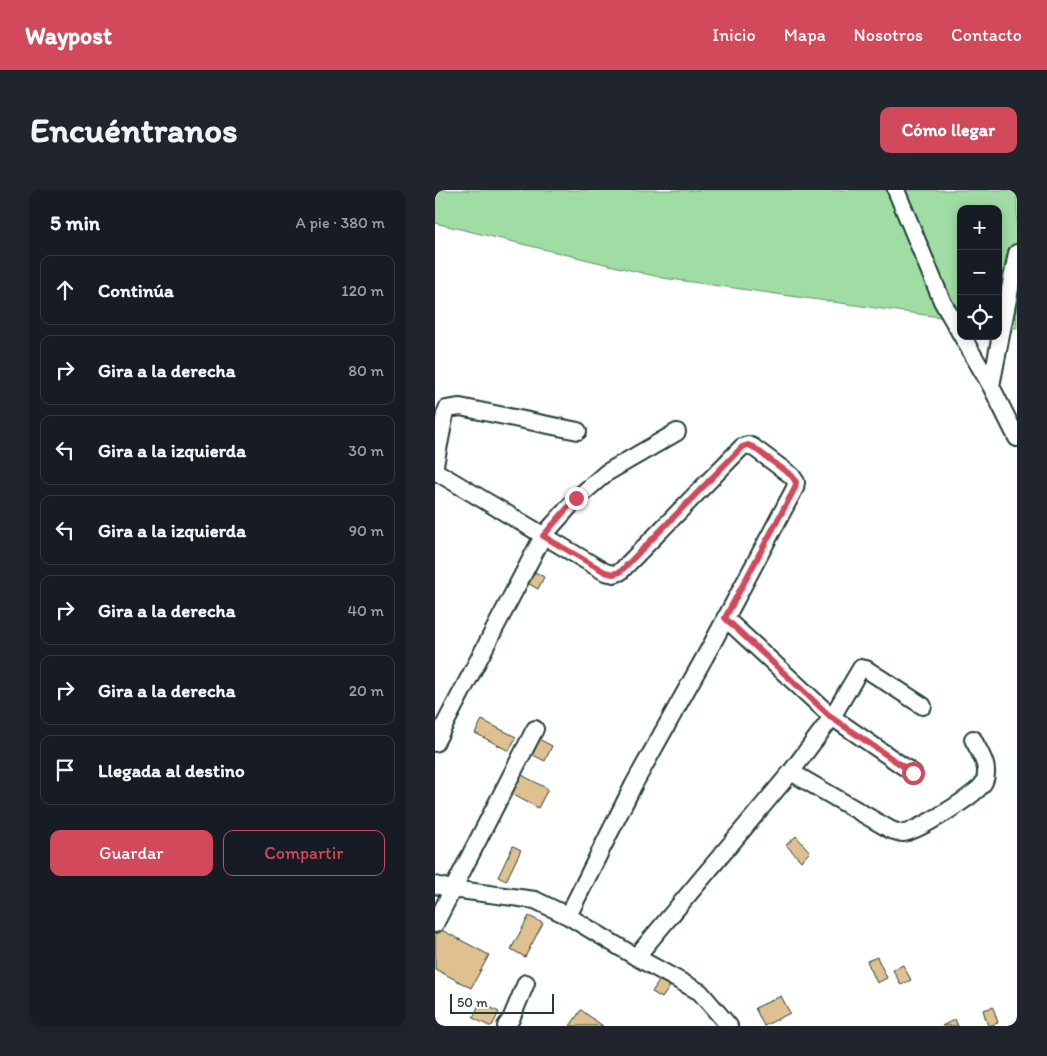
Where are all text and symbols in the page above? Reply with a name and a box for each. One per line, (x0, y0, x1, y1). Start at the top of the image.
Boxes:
text: Waypost (25, 21, 112, 50)
text: Inicio (712, 24, 756, 46)
text: Mapa (784, 24, 826, 46)
text: Nosotros (854, 24, 923, 46)
text: Contacto (951, 24, 1022, 46)
button: Cómo llegar (880, 107, 1017, 153)
text: Encuéntranos (30, 109, 238, 151)
map controls (957, 205, 1002, 340)
button: + (957, 205, 1002, 250)
text: 5 min (50, 210, 100, 235)
text: A pie · 380 m (296, 213, 385, 232)
button: − (957, 250, 1002, 295)
icon: ahead (51, 276, 79, 304)
text: Continúa (98, 279, 174, 302)
text: 120 m (341, 281, 384, 300)
button: locate (957, 295, 1002, 340)
icon: right (51, 356, 79, 384)
text: Gira a la derecha (98, 359, 236, 382)
text: 80 m (348, 361, 384, 380)
icon: left (51, 436, 79, 464)
text: Gira a la izquierda (98, 439, 246, 462)
text: 30 m (348, 441, 384, 460)
route end (565, 487, 588, 510)
icon: left (51, 516, 79, 544)
text: Gira a la izquierda (98, 519, 246, 542)
text: 90 m (349, 521, 384, 540)
icon: right (51, 596, 79, 624)
text: Gira a la derecha (98, 599, 236, 622)
text: 40 m (347, 601, 384, 620)
icon: right (51, 676, 79, 704)
text: Gira a la derecha (98, 679, 236, 702)
text: 20 m (349, 681, 384, 700)
icon: arrive (51, 756, 79, 784)
text: Llegada al destino (98, 759, 245, 782)
route start (902, 762, 925, 785)
button: Guardar (50, 830, 213, 876)
button: Compartir (223, 830, 385, 876)
scale bar (450, 991, 554, 1014)
text: 50 m (457, 994, 488, 1011)

